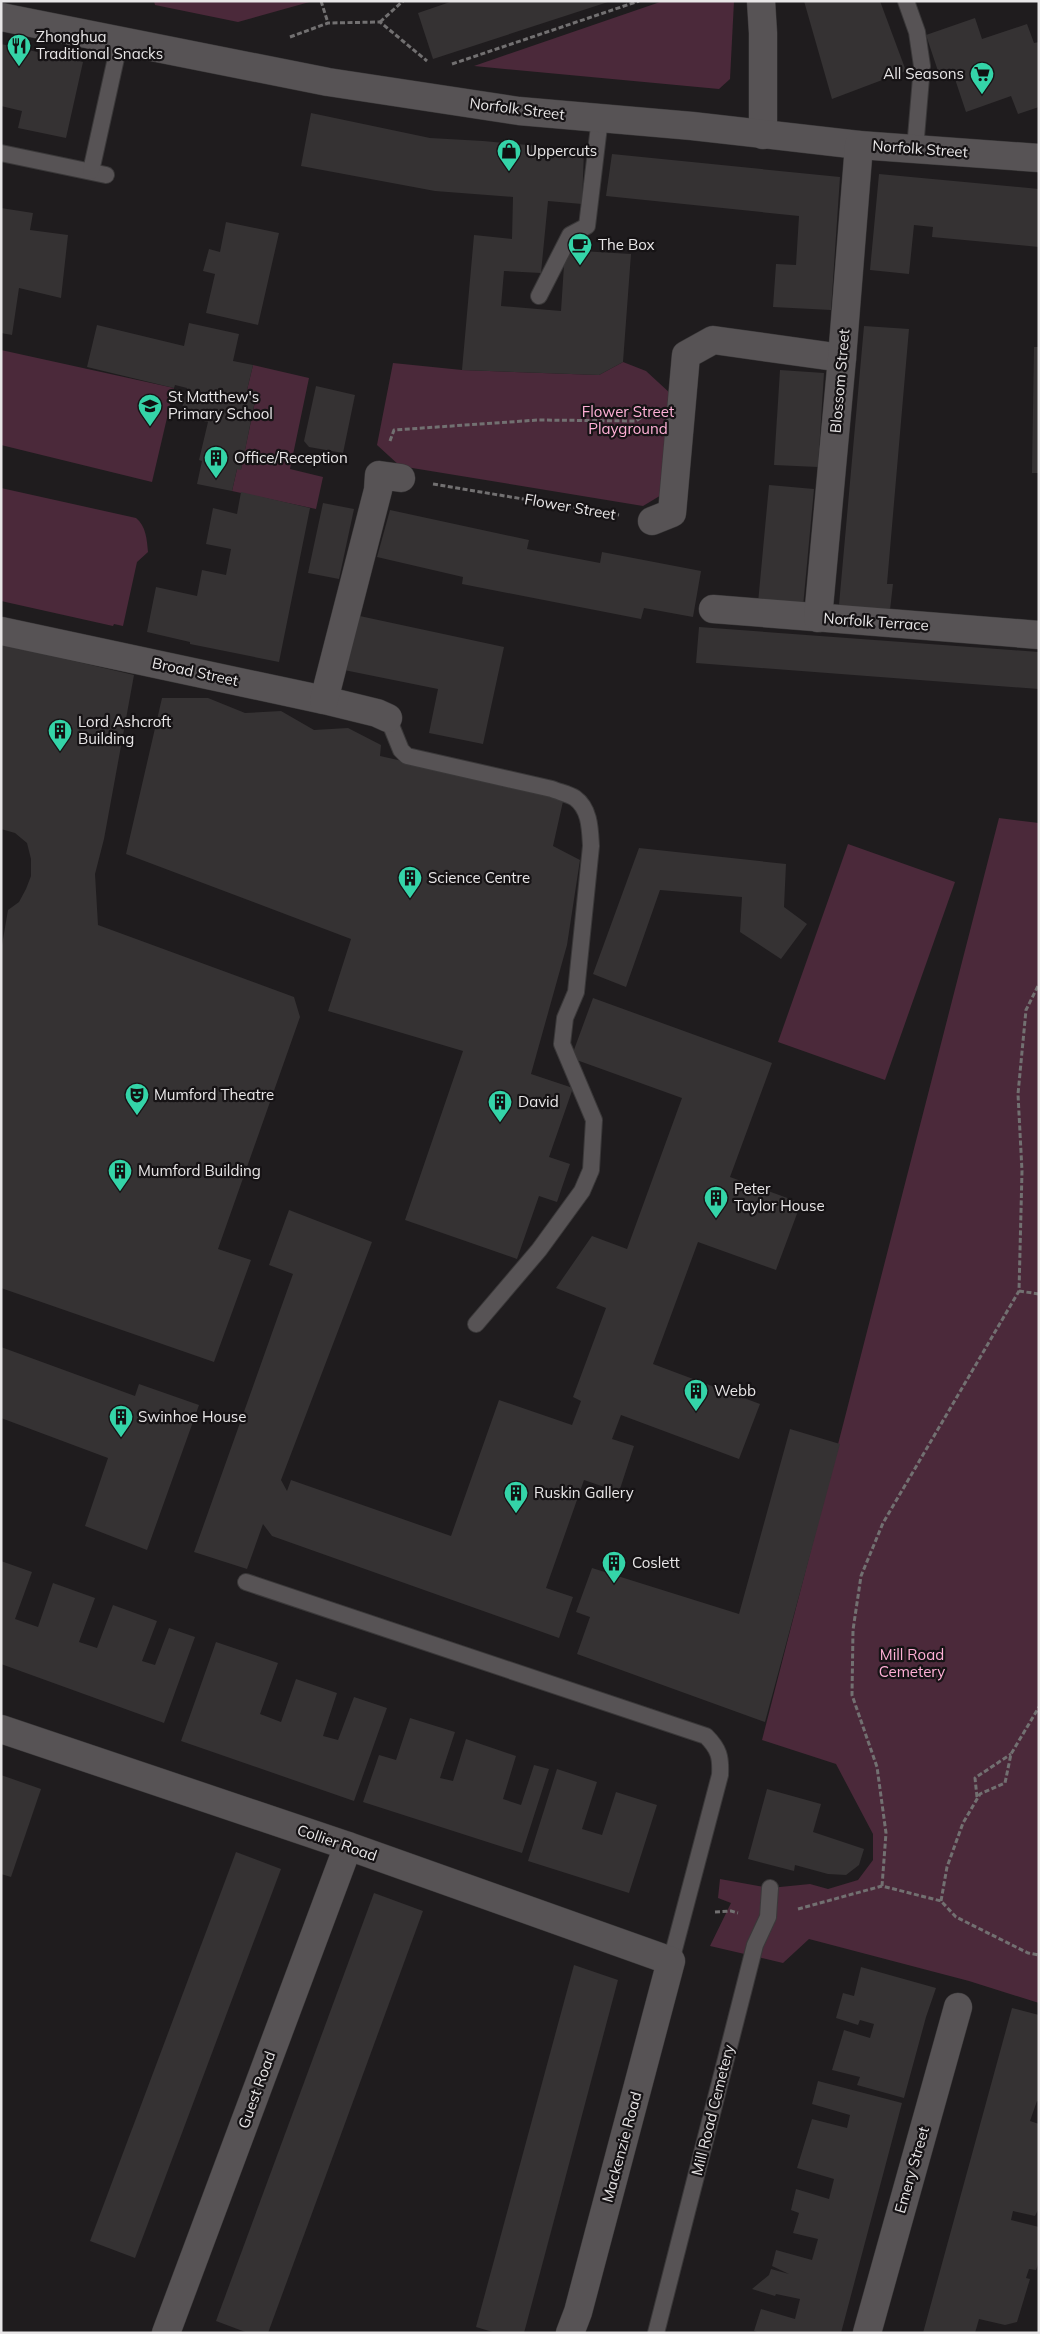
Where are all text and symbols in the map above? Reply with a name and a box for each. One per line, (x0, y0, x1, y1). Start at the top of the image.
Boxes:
place label: Zhonghua Traditional Snacks (36, 27, 163, 63)
restaurant icon: Zhonghua Traditional Snacks (6, 33, 32, 67)
supermarket icon: All Seasons (969, 61, 995, 95)
place label: All Seasons (883, 64, 964, 83)
street label: Norfolk Street (468, 93, 566, 124)
street label: Norfolk Street (872, 136, 968, 161)
shop icon: Uppercuts (496, 138, 522, 172)
place label: Uppercuts (526, 141, 597, 160)
cafe icon: The Box (567, 232, 593, 266)
place label: The Box (598, 235, 655, 254)
street label: Blossom Street (825, 328, 854, 434)
place label: St Matthew's Primary School (168, 387, 273, 423)
school or university icon: St Matthew's Primary School (137, 393, 163, 427)
park label: Flower Street Playground (582, 402, 674, 438)
building icon: Office/Reception (203, 445, 229, 479)
place label: Office/Reception (234, 448, 348, 467)
street label: Flower Street (523, 489, 617, 524)
street label: Norfolk Terrace (823, 608, 929, 635)
street label: Broad Street (150, 653, 240, 690)
place label: Lord Ashcroft Building (78, 712, 171, 748)
building icon: Lord Ashcroft Building (47, 718, 73, 752)
building icon: Science Centre (397, 865, 423, 899)
place label: Science Centre (428, 868, 530, 887)
theatre icon: Mumford Theatre (124, 1082, 150, 1116)
place label: Mumford Theatre (154, 1085, 274, 1104)
building icon: David (487, 1089, 513, 1123)
place label: David (518, 1092, 559, 1111)
building icon: Mumford Building (107, 1158, 133, 1192)
place label: Mumford Building (138, 1161, 261, 1180)
place label: Peter Taylor House (734, 1179, 825, 1215)
building icon: Peter Taylor House (703, 1185, 729, 1219)
building icon: Webb (683, 1378, 709, 1412)
place label: Webb (714, 1381, 756, 1400)
building icon: Swinhoe House (108, 1404, 134, 1438)
place label: Swinhoe House (138, 1407, 246, 1426)
building icon: Ruskin Gallery (503, 1480, 529, 1514)
place label: Ruskin Gallery (534, 1483, 634, 1502)
building icon: Coslett (601, 1550, 627, 1584)
place label: Coslett (632, 1553, 680, 1572)
park label: Mill Road Cemetery (879, 1645, 945, 1681)
street label: Collier Road (295, 1820, 380, 1865)
street label: Mill Road Cemetery (687, 2042, 738, 2177)
street label: Guest Road (234, 2048, 279, 2131)
street label: Mackenzie Road (598, 2089, 645, 2204)
street label: Emery Street (890, 2124, 933, 2215)

